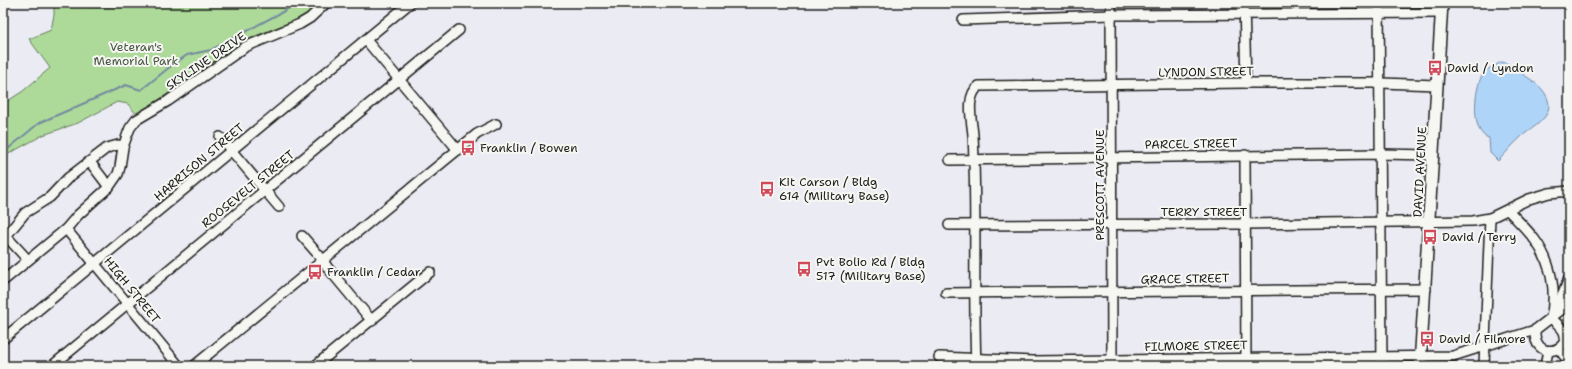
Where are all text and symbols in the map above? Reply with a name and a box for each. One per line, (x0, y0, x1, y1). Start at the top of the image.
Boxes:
street label: SKYLINE DRIVE (163, 28, 249, 94)
park label: Veteran's Memorial Park (94, 39, 179, 69)
bus stop icon: David / Lyndon (1426, 59, 1444, 77)
place label: David / Lyndon (1447, 60, 1534, 76)
street label: LYNDON STREET (1158, 63, 1255, 81)
street label: HARRISON STREET (151, 119, 248, 204)
street label: DAVID AVENUE (1410, 126, 1430, 218)
street label: PRESCOTT AVENUE (1092, 129, 1108, 241)
street label: PARCEL STREET (1145, 135, 1238, 153)
bus stop icon: Franklin / Bowen (459, 139, 477, 157)
place label: Franklin / Bowen (480, 140, 578, 156)
street label: ROOSEVELT STREET (198, 146, 298, 231)
place label: Kit Carson / Bldg 614 (Military Base) (779, 174, 889, 204)
bus stop icon: Kit Carson / Bldg 614 (Military Base) (758, 180, 776, 198)
street label: TERRY STREET (1161, 204, 1248, 220)
bus stop icon: David / Terry (1421, 228, 1439, 246)
place label: David / Terry (1442, 229, 1517, 245)
street label: HIGH STREET (100, 254, 164, 327)
place label: Pvt Bolio Rd / Bldg 517 (Military Base) (816, 254, 925, 284)
bus stop icon: Pvt Bolio Rd / Bldg 517 (Military Base) (795, 260, 813, 278)
bus stop icon: Franklin / Cedar (306, 263, 324, 281)
place label: Franklin / Cedar (327, 264, 421, 280)
street label: GRACE STREET (1141, 270, 1230, 288)
bus stop icon: David / Filmore (1418, 330, 1436, 348)
place label: David / Filmore (1439, 331, 1526, 347)
street label: FILMORE STREET (1144, 337, 1248, 355)

